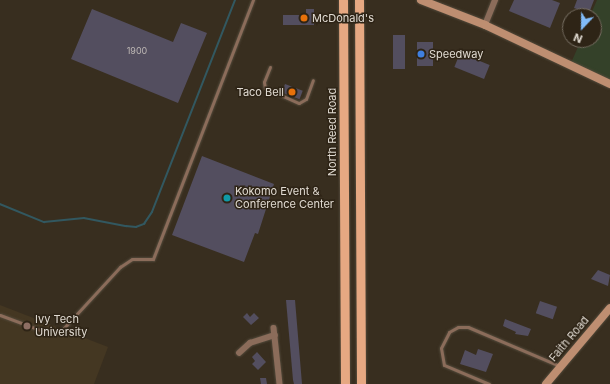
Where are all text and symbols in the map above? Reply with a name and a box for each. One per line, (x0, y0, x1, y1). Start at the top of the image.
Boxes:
north arrow (562, 8, 602, 48)
place label: McDonald's (312, 11, 374, 25)
marker: McDonald's (299, 13, 309, 23)
text: N (571, 30, 584, 46)
house number: 1900 (127, 46, 147, 56)
place label: Speedway (429, 47, 484, 61)
marker: Speedway (416, 49, 426, 59)
place label: Taco Bell (237, 85, 284, 99)
marker: Taco Bell (287, 87, 297, 97)
street label: North Reed Road (325, 88, 339, 176)
place label: Kokomo Event & Conference Center (235, 185, 334, 211)
marker: Kokomo Event & Conference Center (222, 193, 232, 203)
place label: Ivy Tech University (35, 313, 87, 339)
street label: Faith Road (546, 314, 592, 364)
marker: Ivy Tech University (22, 321, 32, 331)

